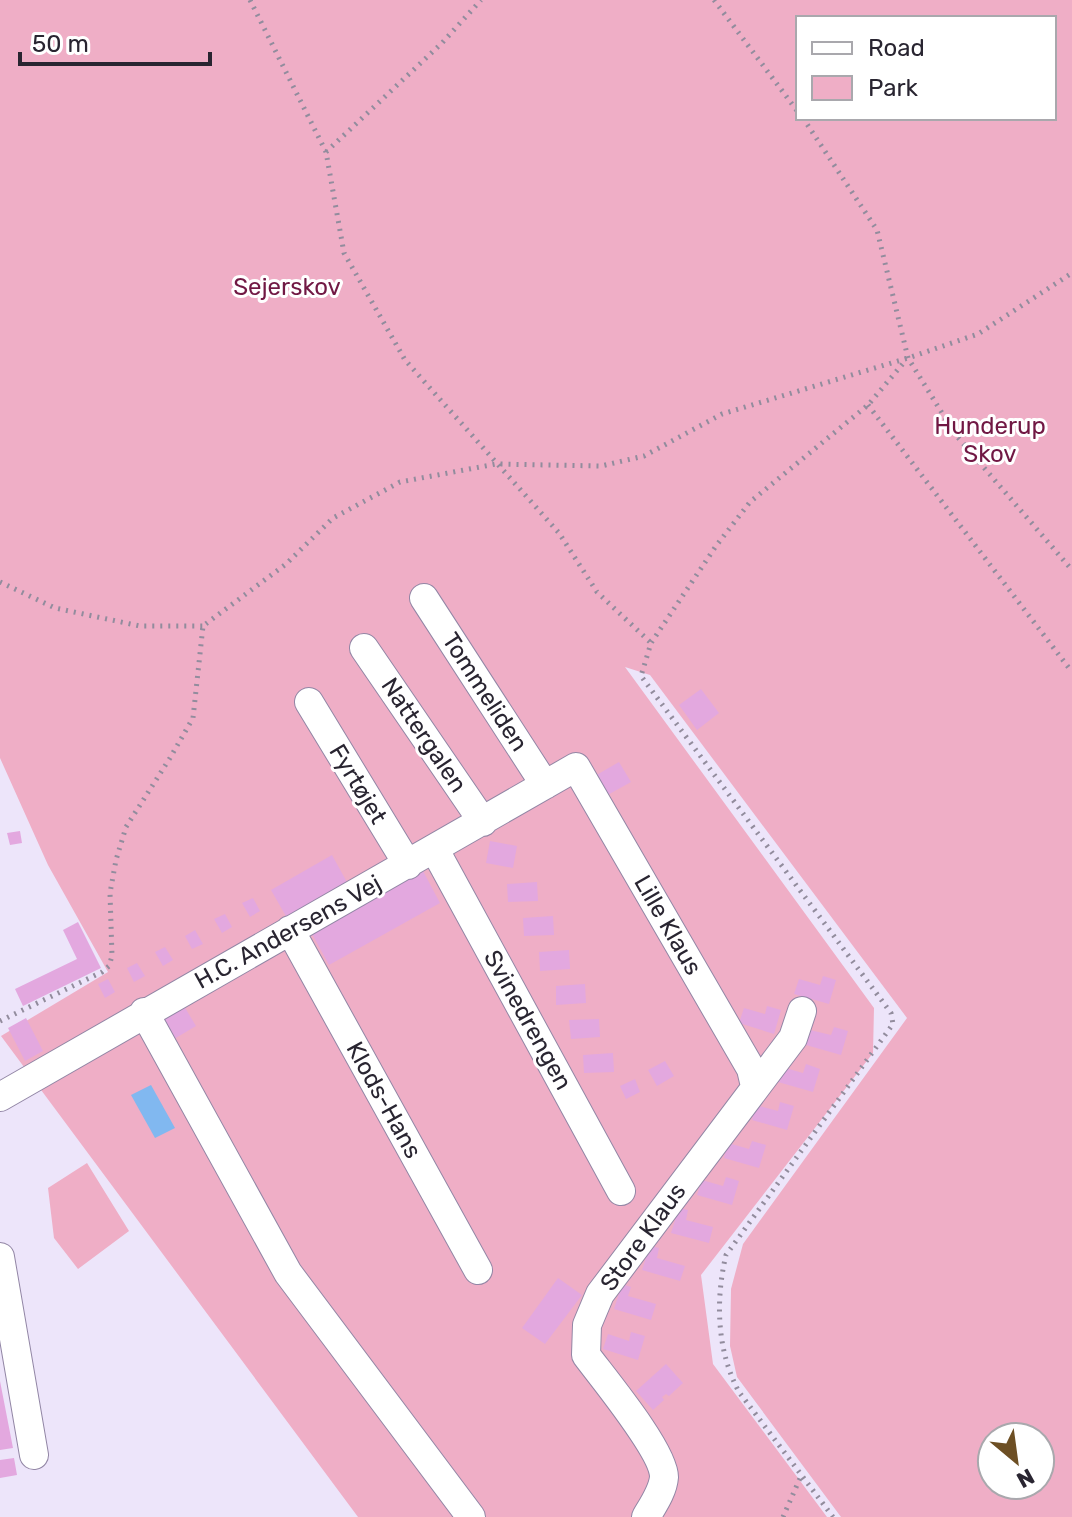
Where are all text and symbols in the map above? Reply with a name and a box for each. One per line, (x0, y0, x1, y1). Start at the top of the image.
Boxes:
scale bar (20, 16, 210, 66)
legend (796, 16, 1056, 120)
text: 50 m (32, 30, 89, 58)
text: Road (868, 34, 925, 62)
text: Park (868, 74, 919, 102)
park label: Sejerskov (233, 273, 341, 301)
park label: Hunderup Skov (934, 412, 1046, 468)
street label: Tommeliden (436, 628, 534, 756)
street label: Nattergalen (375, 672, 473, 798)
street label: Fyrtøjet (323, 739, 393, 829)
street label: H.C. Andersens Vej (190, 869, 386, 995)
street label: Lille Klaus (628, 870, 708, 980)
street label: Svinedrengen (478, 945, 578, 1095)
street label: Klods-Hans (341, 1037, 427, 1163)
street label: Store Klaus (594, 1178, 692, 1296)
north arrow (976, 1421, 1056, 1501)
text: N (1012, 1462, 1039, 1494)

